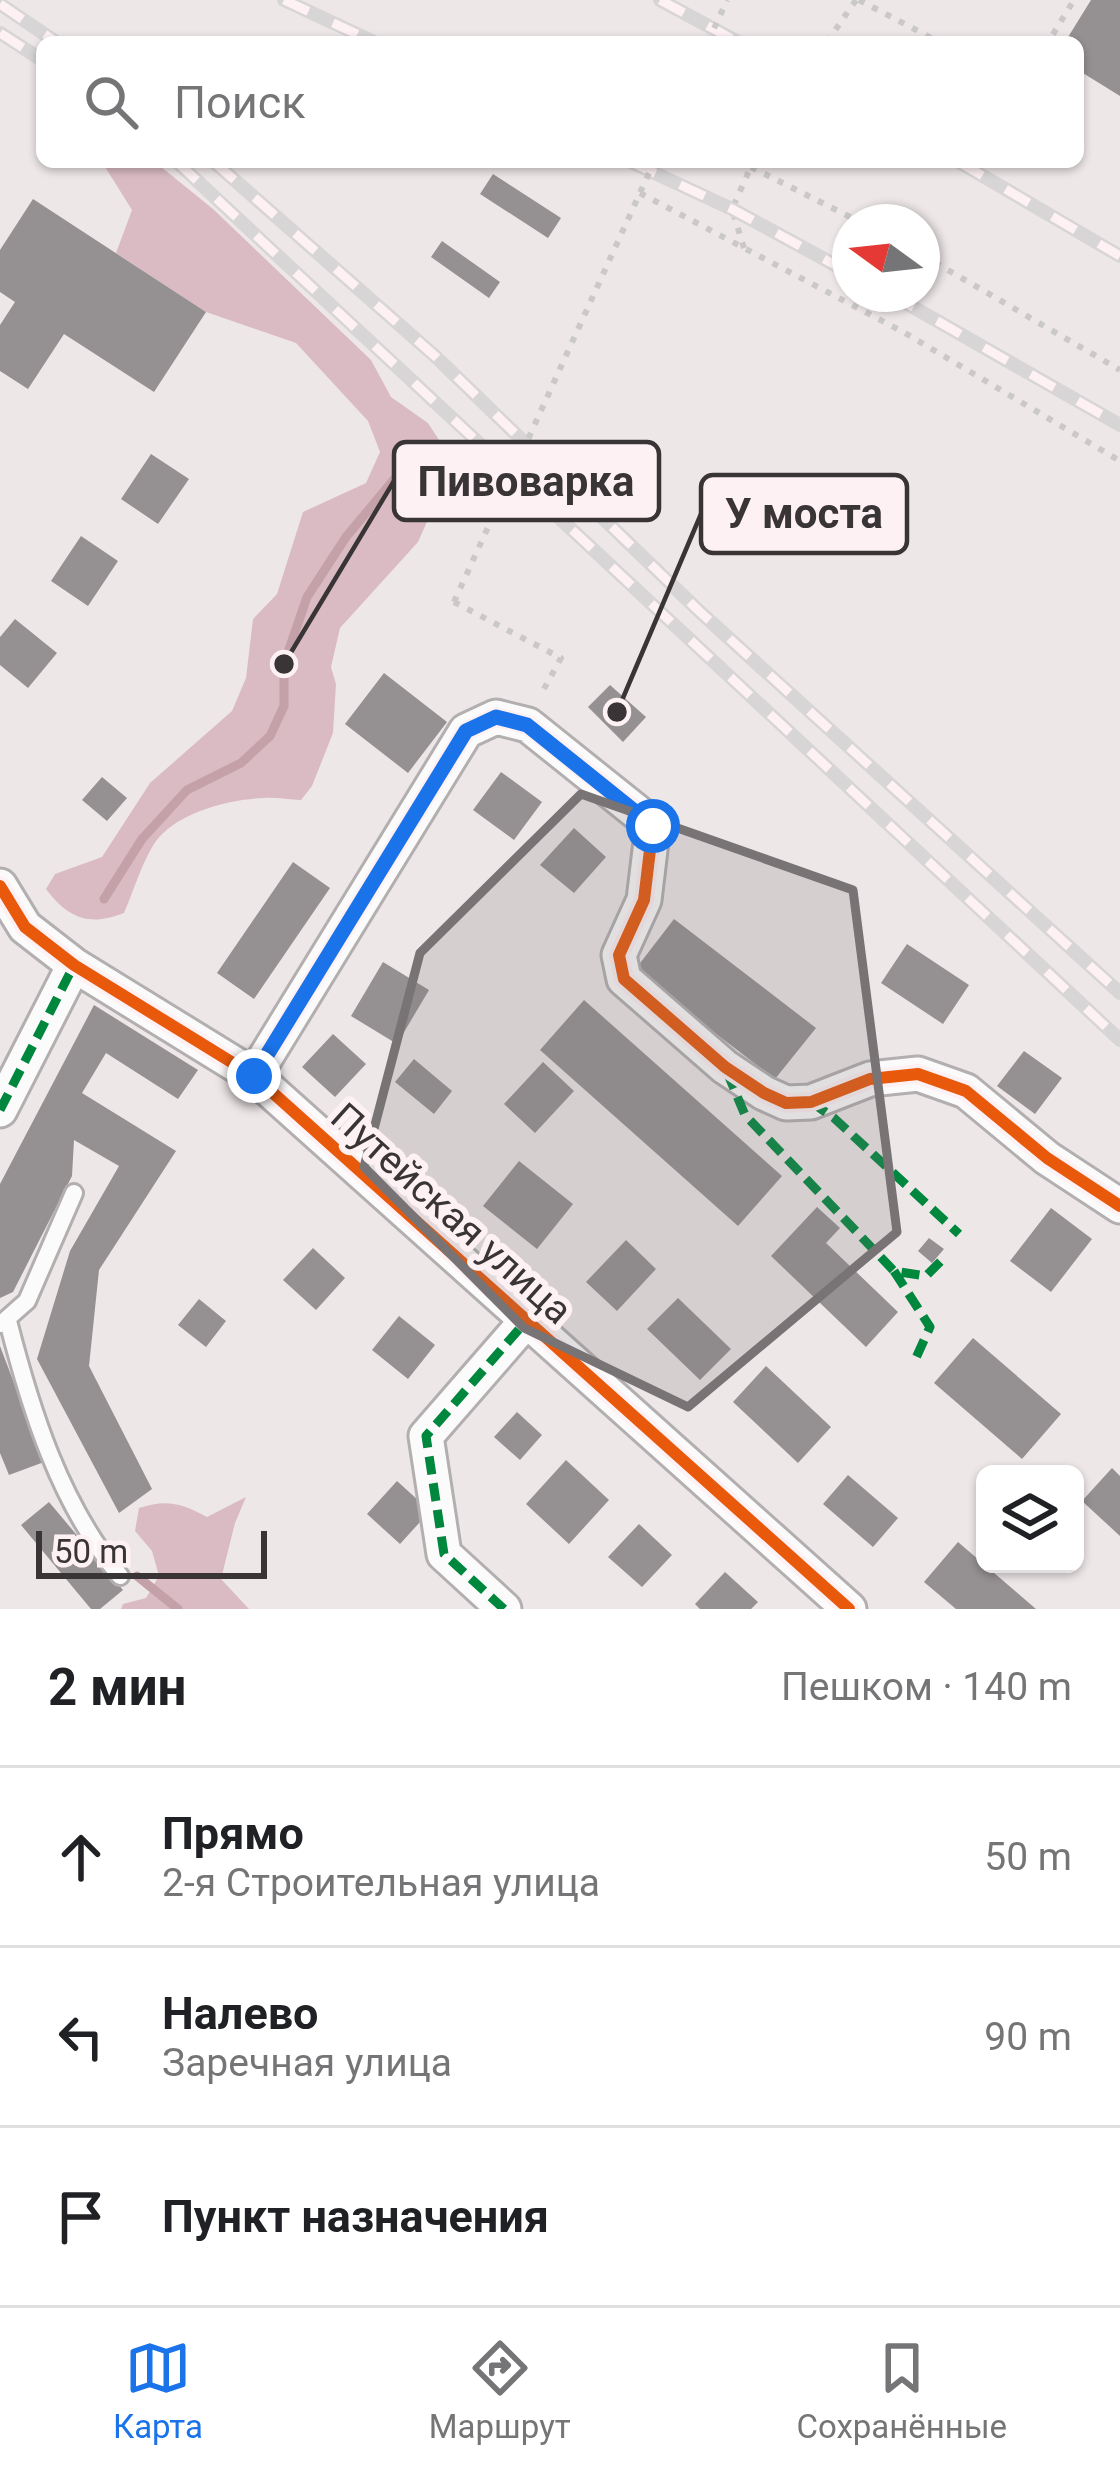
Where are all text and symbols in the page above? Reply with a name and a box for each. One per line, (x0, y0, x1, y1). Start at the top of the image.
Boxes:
search box (36, 36, 1084, 168)
icon: search (78, 69, 144, 135)
text: Поиск (174, 76, 306, 129)
north arrow (832, 204, 940, 312)
callout: Пивоварка (394, 442, 659, 520)
text: Пивоварка (418, 457, 634, 506)
callout: У моста (701, 475, 907, 553)
text: У моста (725, 489, 883, 538)
route start (626, 799, 680, 853)
route end (227, 1049, 281, 1103)
street label: Путейская улица (322, 1094, 581, 1334)
map controls (976, 1465, 1084, 1573)
button: layers (976, 1465, 1084, 1573)
scale bar (36, 1525, 267, 1578)
text: 50 m (54, 1532, 128, 1571)
text: 2 мин (48, 1658, 186, 1717)
text: Пешком · 140 m (781, 1664, 1072, 1710)
text: Прямо (162, 1807, 304, 1860)
icon: ahead (48, 1824, 114, 1890)
text: 50 m (984, 1834, 1072, 1880)
text: 2-я Строительная улица (162, 1860, 600, 1906)
text: Налево (162, 1987, 319, 2040)
icon: left (48, 2004, 114, 2070)
text: 90 m (984, 2014, 1072, 2060)
text: Заречная улица (162, 2040, 452, 2086)
icon: arrive (48, 2184, 114, 2250)
text: Пункт назначения (162, 2190, 549, 2243)
tab: Карта (113, 2335, 203, 2446)
tab: Маршрут (429, 2335, 571, 2446)
tab: Сохранённые (797, 2335, 1007, 2446)

